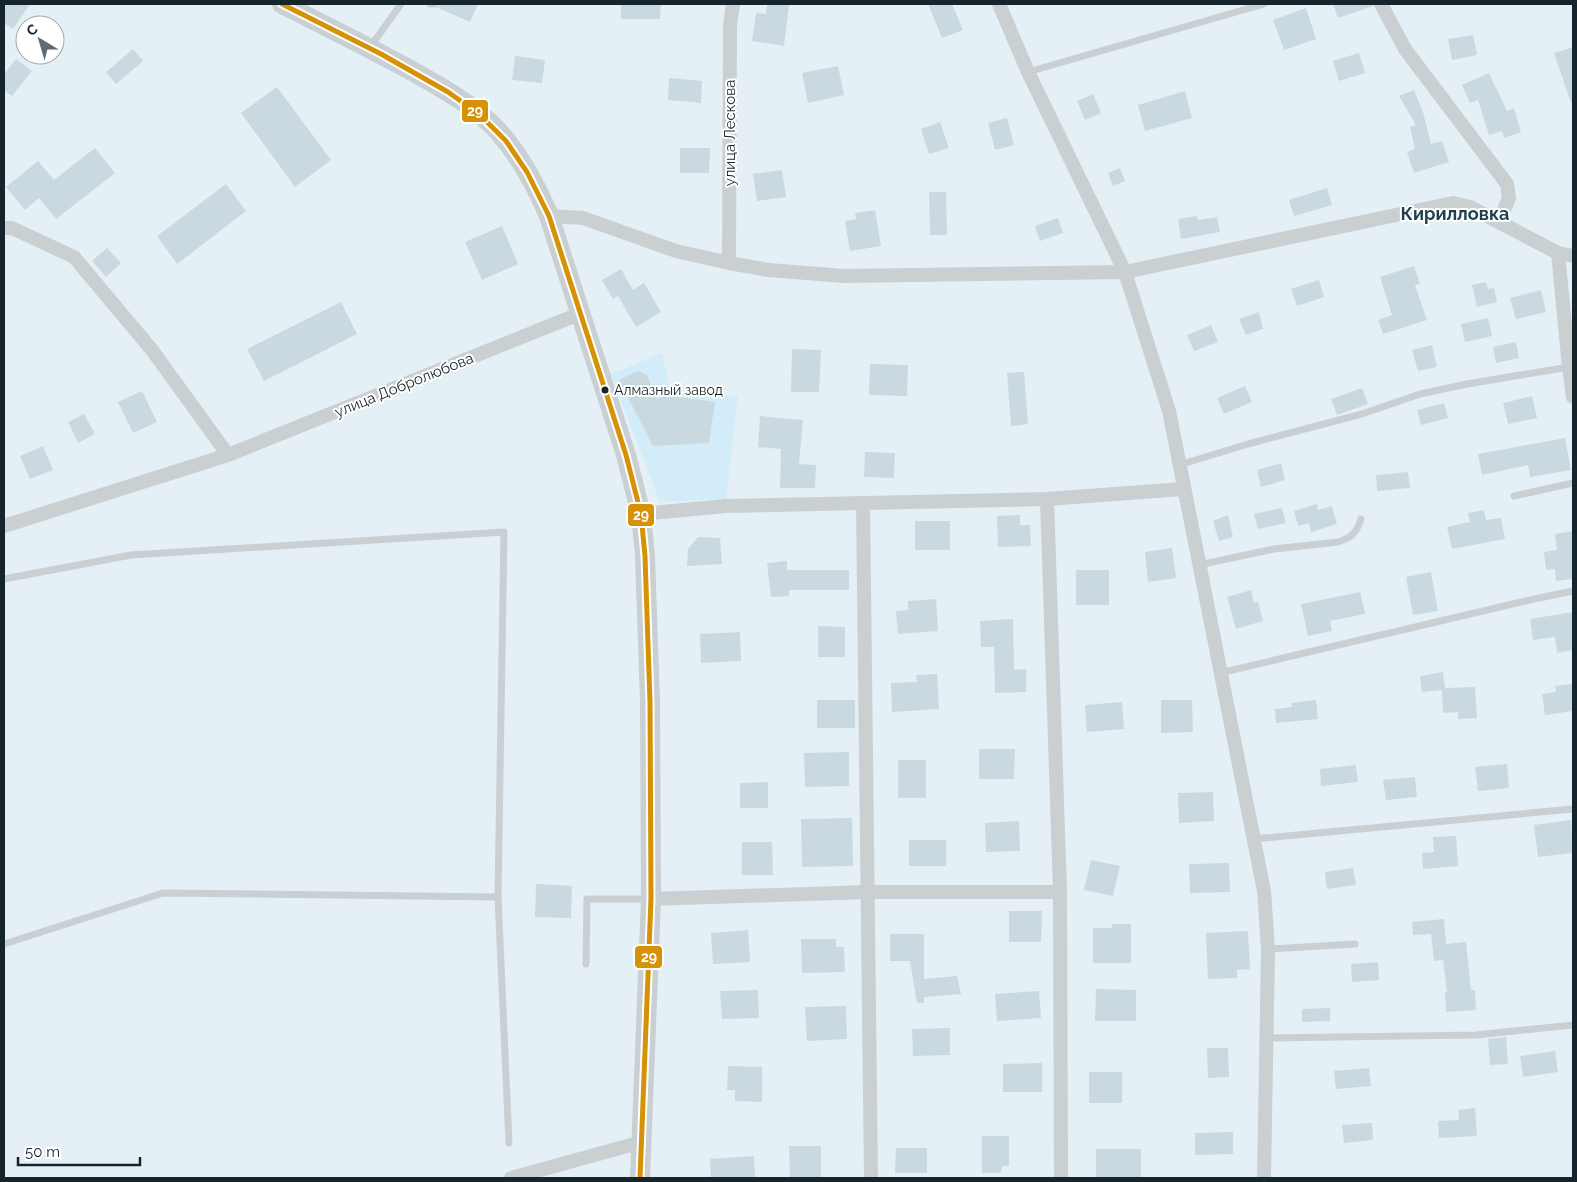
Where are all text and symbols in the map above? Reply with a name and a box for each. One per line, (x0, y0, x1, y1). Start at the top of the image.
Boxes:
north arrow (15, 15, 65, 65)
text: С (23, 20, 41, 39)
street label: улица Лескова (721, 80, 739, 186)
line badge: 29 (461, 99, 489, 123)
text: 29 (467, 103, 483, 119)
district label: Кирилловка (1401, 203, 1509, 224)
street label: улица Добролюбова (332, 349, 476, 421)
place label: Алмазный завод (614, 382, 723, 398)
marker: Алмазный завод (600, 385, 610, 395)
line badge: 29 (627, 503, 655, 527)
text: 29 (633, 507, 649, 523)
line badge: 29 (634, 945, 663, 969)
text: 29 (641, 949, 657, 965)
scale bar (18, 1134, 140, 1166)
text: 50 m (25, 1143, 60, 1161)

